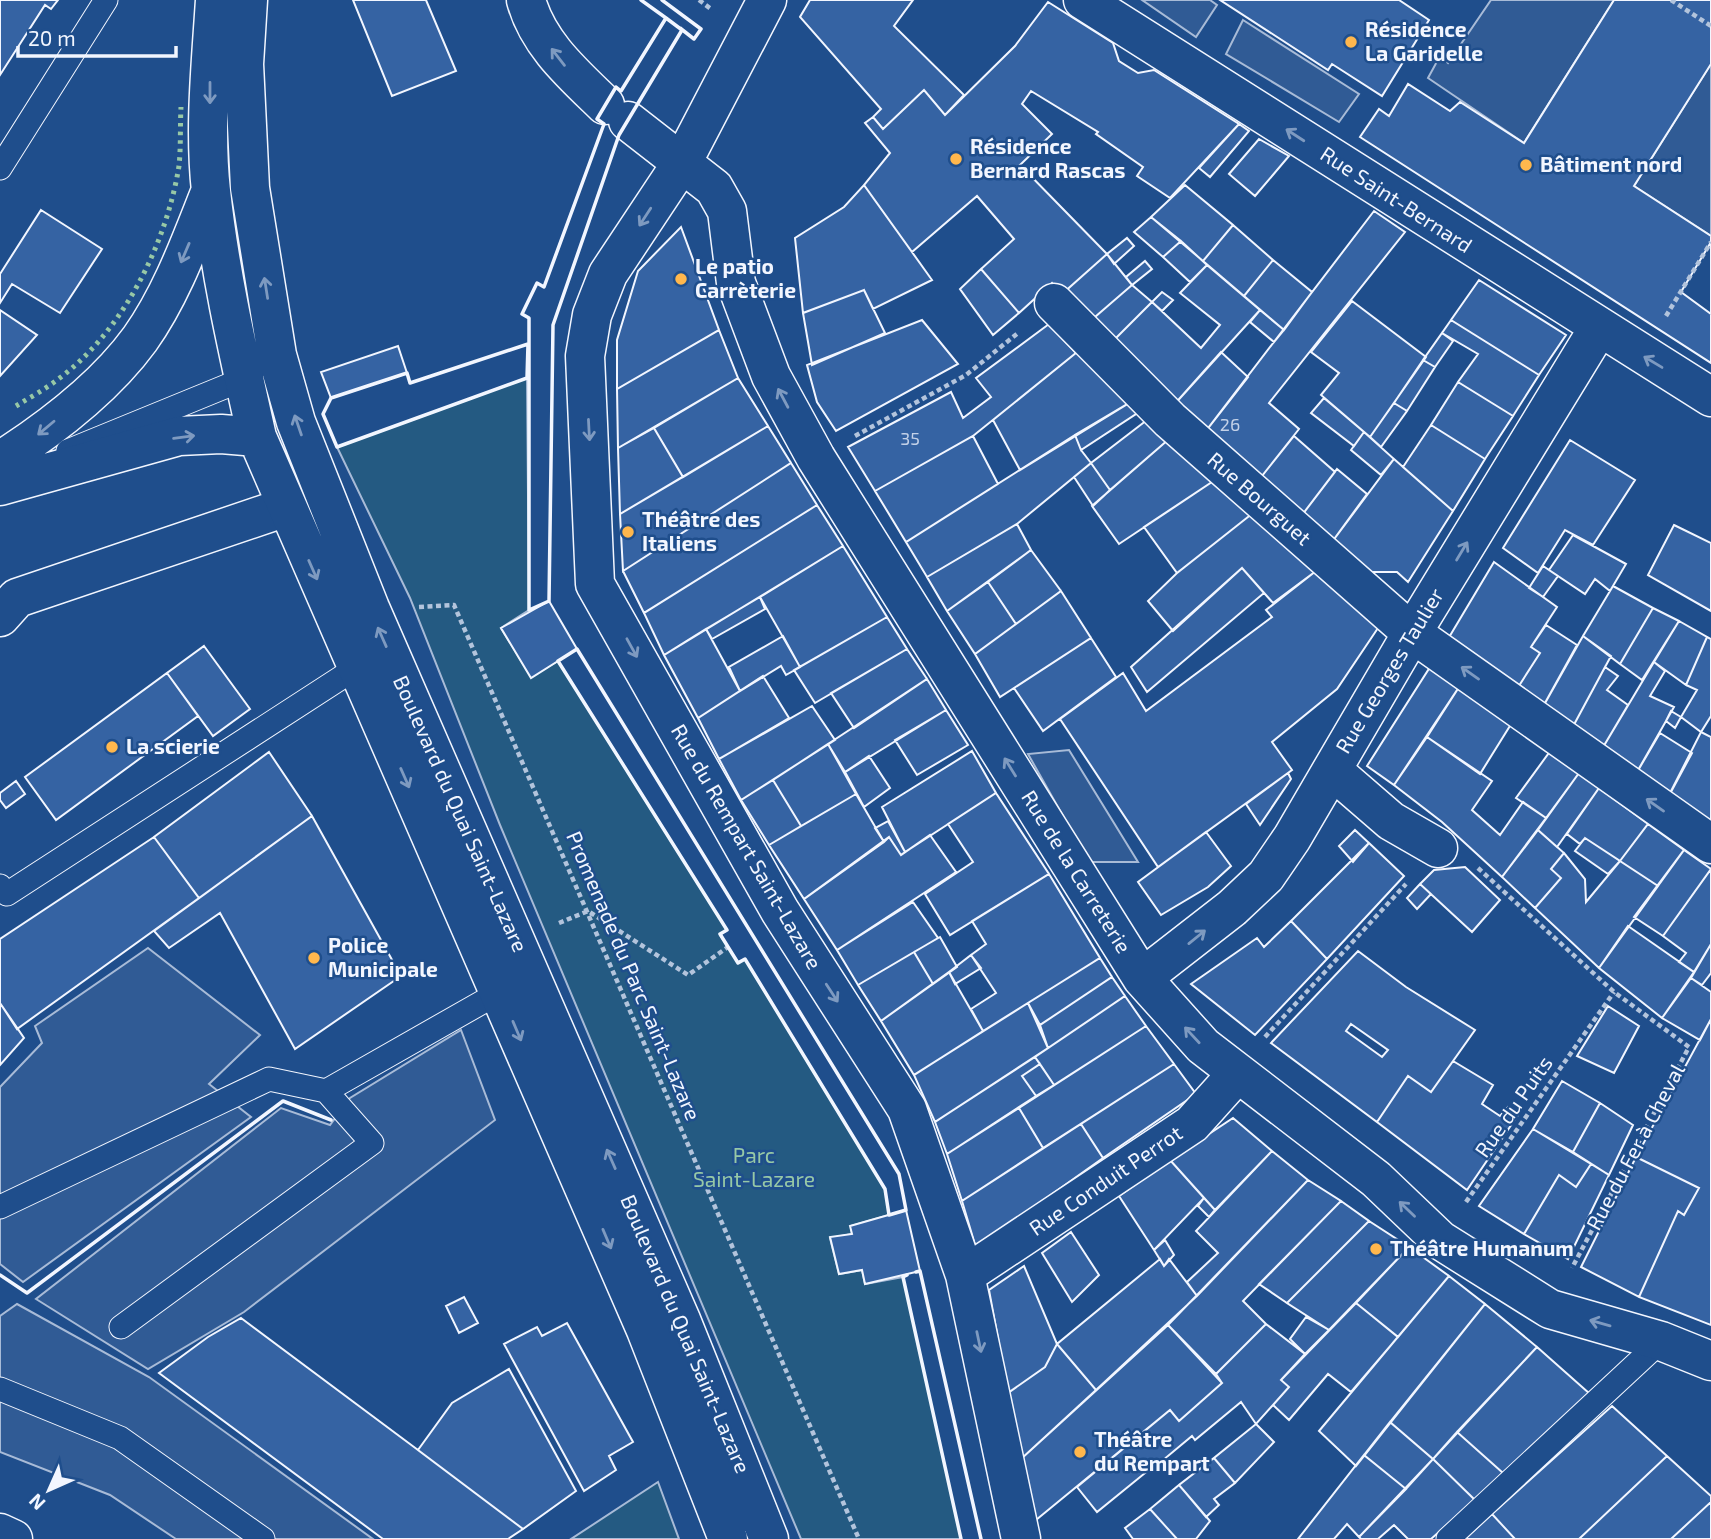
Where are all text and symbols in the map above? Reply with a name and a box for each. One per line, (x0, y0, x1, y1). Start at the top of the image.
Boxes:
scale bar (18, 14, 175, 58)
place label: Résidence La Garidelle (1365, 16, 1483, 65)
text: 20 m (28, 25, 76, 50)
marker: Résidence La Garidelle (1343, 34, 1359, 50)
one-way arrow (551, 48, 566, 67)
one-way arrow (203, 81, 217, 104)
one-way arrow (1286, 128, 1305, 143)
place label: Résidence Bernard Rascas (970, 133, 1125, 182)
street label: Rue Saint-Bernard (1316, 140, 1477, 257)
marker: Résidence Bernard Rascas (948, 151, 964, 167)
place label: Bâtiment nord (1540, 151, 1682, 176)
marker: Bâtiment nord (1518, 157, 1534, 173)
one-way arrow (637, 207, 651, 227)
one-way arrow (178, 242, 191, 263)
place label: Le patio Carrèterie (695, 253, 796, 302)
marker: Le patio Carrèterie (673, 271, 689, 287)
one-way arrow (259, 277, 272, 300)
one-way arrow (1643, 355, 1663, 369)
one-way arrow (776, 388, 789, 409)
house number: 26 (1220, 413, 1240, 435)
one-way arrow (291, 415, 303, 437)
one-way arrow (582, 419, 595, 442)
one-way arrow (37, 420, 55, 436)
house number: 35 (900, 427, 920, 449)
one-way arrow (172, 430, 195, 443)
street label: Rue Bourguet (1203, 446, 1317, 550)
place label: Théâtre des Italiens (642, 506, 760, 555)
marker: Théâtre des Italiens (620, 524, 636, 540)
one-way arrow (1456, 541, 1470, 561)
one-way arrow (307, 558, 320, 580)
street label: Rue Georges Taulier (1330, 583, 1448, 757)
one-way arrow (375, 626, 388, 648)
one-way arrow (625, 638, 639, 658)
one-way arrow (1461, 666, 1480, 680)
street label: Boulevard du Quai Saint-Lazare (388, 671, 534, 956)
street label: Rue du Rempart Saint-Lazare (667, 719, 828, 973)
place label: La scierie (126, 733, 220, 758)
marker: La scierie (104, 739, 120, 755)
one-way arrow (1002, 758, 1017, 777)
one-way arrow (399, 767, 412, 788)
street label: Rue de la Carreterie (1017, 785, 1137, 957)
one-way arrow (1646, 798, 1665, 812)
street label: Promenade du Parc Saint-Lazare (562, 827, 707, 1124)
one-way arrow (1187, 930, 1205, 945)
place label: Police Municipale (328, 932, 438, 981)
marker: Police Municipale (306, 950, 322, 966)
one-way arrow (825, 983, 840, 1002)
one-way arrow (511, 1019, 524, 1041)
one-way arrow (1184, 1027, 1201, 1044)
street label: Rue du Puits (1469, 1051, 1557, 1162)
street label: Rue du Fer à Cheval (1580, 1058, 1689, 1234)
street label: Rue Conduit Perrot (1024, 1119, 1186, 1240)
park label: Parc Saint-Lazare (693, 1142, 815, 1191)
one-way arrow (604, 1149, 617, 1170)
street label: Boulevard du Quai Saint-Lazare (615, 1190, 757, 1477)
one-way arrow (1399, 1200, 1416, 1217)
one-way arrow (601, 1228, 614, 1250)
place label: Théâtre Humanum (1390, 1235, 1574, 1260)
marker: Théâtre Humanum (1368, 1241, 1384, 1257)
one-way arrow (1590, 1316, 1612, 1329)
one-way arrow (973, 1330, 987, 1353)
place label: Théâtre du Rempart (1094, 1426, 1210, 1475)
marker: Théâtre du Rempart (1072, 1444, 1088, 1460)
north arrow (14, 1455, 84, 1525)
text: N (24, 1489, 50, 1515)

